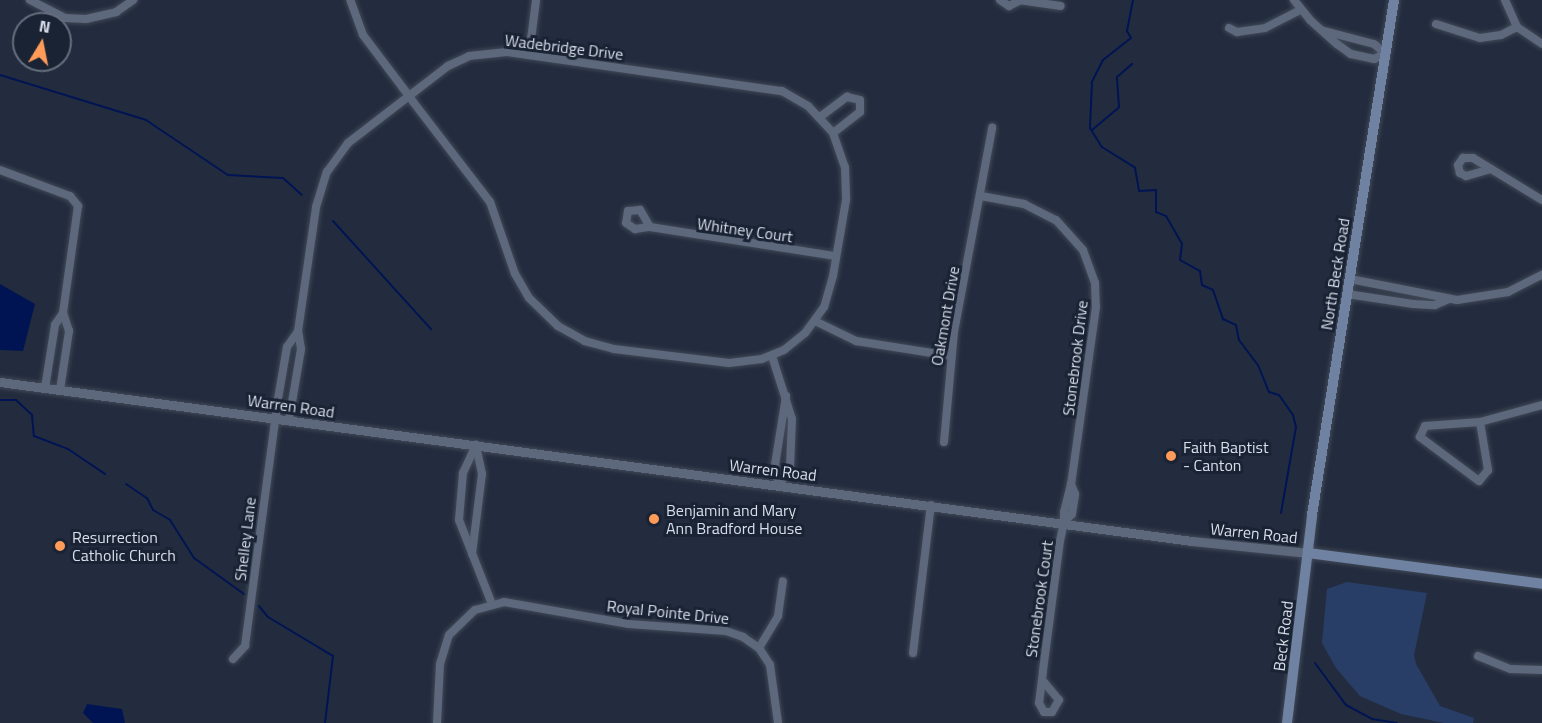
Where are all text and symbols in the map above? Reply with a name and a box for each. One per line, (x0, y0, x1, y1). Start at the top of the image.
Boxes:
north arrow (12, 12, 72, 72)
text: N (37, 13, 52, 39)
street label: Wadebridge Drive (504, 30, 624, 64)
street label: Whitney Court (696, 214, 794, 246)
street label: North Beck Road (1317, 217, 1353, 331)
street label: Oakmont Drive (927, 265, 963, 367)
street label: Stonebrook Drive (1058, 299, 1092, 417)
street label: Warren Road (246, 390, 336, 422)
place label: Faith Baptist - Canton (1183, 437, 1269, 475)
marker: Faith Baptist - Canton (1164, 449, 1178, 463)
street label: Warren Road (728, 455, 818, 485)
street label: Shelley Lane (230, 496, 260, 582)
place label: Benjamin and Mary Ann Bradford House (666, 500, 802, 538)
marker: Benjamin and Mary Ann Bradford House (647, 512, 661, 526)
street label: Warren Road (1209, 519, 1299, 547)
place label: Resurrection Catholic Church (72, 527, 176, 565)
marker: Resurrection Catholic Church (53, 539, 67, 553)
street label: Stonebrook Court (1021, 539, 1057, 659)
street label: Royal Pointe Drive (606, 596, 730, 628)
street label: Beck Road (1269, 600, 1297, 672)

